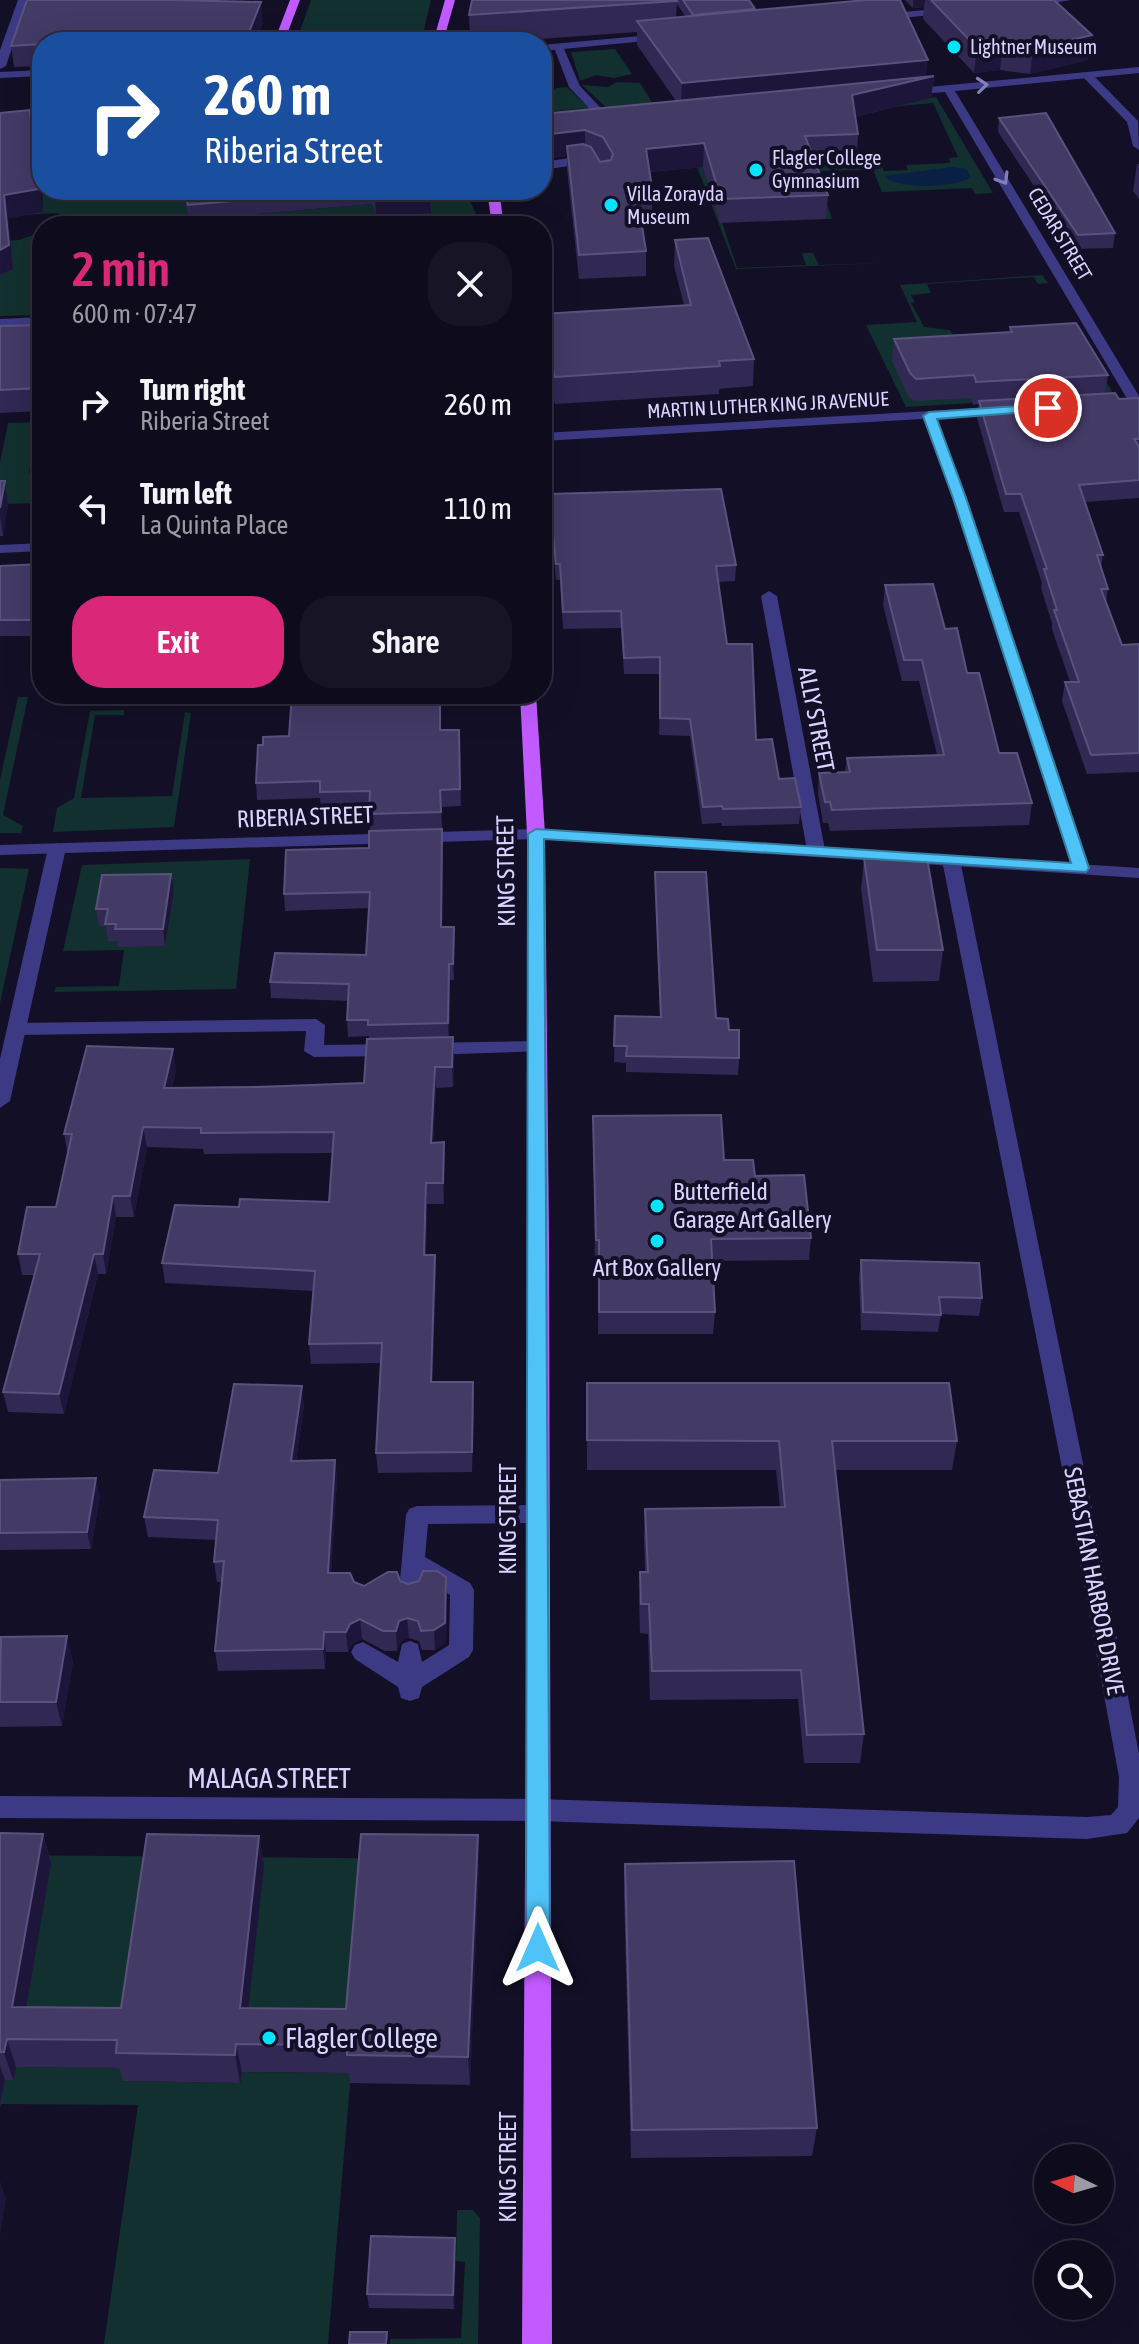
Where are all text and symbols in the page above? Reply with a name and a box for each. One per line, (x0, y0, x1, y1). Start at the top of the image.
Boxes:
place label: Lightner Museum (970, 35, 1097, 58)
marker: Lightner Museum (945, 38, 963, 56)
text: 260 m (204, 63, 331, 127)
icon: right (72, 64, 176, 168)
one-way arrow (976, 77, 989, 94)
text: Riberia Street (204, 129, 383, 171)
place label: Flagler College Gymnasium (772, 146, 881, 192)
marker: Flagler College Gymnasium (747, 161, 765, 179)
one-way arrow (993, 170, 1008, 184)
place label: Villa Zorayda Museum (627, 182, 724, 228)
street label: CEDAR STREET (1024, 183, 1097, 285)
marker: Villa Zorayda Museum (602, 196, 620, 214)
text: 2 min (72, 241, 170, 296)
button: close (428, 242, 512, 326)
text: 600 m · 07:47 (72, 299, 197, 329)
text: Turn right (140, 372, 246, 406)
pin (1014, 374, 1082, 442)
icon: right (72, 382, 116, 426)
icon: arrive (1026, 386, 1070, 430)
text: 260 m (444, 387, 512, 421)
street label: MARTIN LUTHER KING JR AVENUE (647, 387, 890, 422)
text: Riberia Street (140, 406, 269, 436)
text: Turn left (140, 476, 232, 510)
icon: left (72, 486, 116, 530)
text: 110 m (444, 491, 512, 525)
text: La Quinta Place (140, 510, 288, 540)
button: Exit (72, 596, 284, 688)
button: Share (300, 596, 512, 688)
street label: ALLY STREET (793, 664, 840, 774)
street label: RIBERIA STREET (236, 801, 374, 832)
street label: KING STREET (491, 814, 520, 927)
place label: Butterfield Garage Art Gallery (673, 1178, 832, 1233)
marker: Butterfield Garage Art Gallery (648, 1197, 666, 1215)
marker: Art Box Gallery (648, 1232, 666, 1250)
place label: Art Box Gallery (593, 1254, 721, 1281)
street label: KING STREET (494, 1463, 521, 1575)
street label: SEBASTIAN HARBOR DRIVE (1059, 1465, 1130, 1697)
street label: MALAGA STREET (187, 1762, 351, 1794)
position arrow (496, 1906, 580, 1990)
place label: Flagler College (285, 2022, 438, 2054)
marker: Flagler College (260, 2029, 278, 2047)
street label: KING STREET (494, 2111, 521, 2223)
north arrow (1034, 2144, 1114, 2224)
map controls (1034, 2144, 1114, 2320)
button: search (1034, 2240, 1114, 2320)

